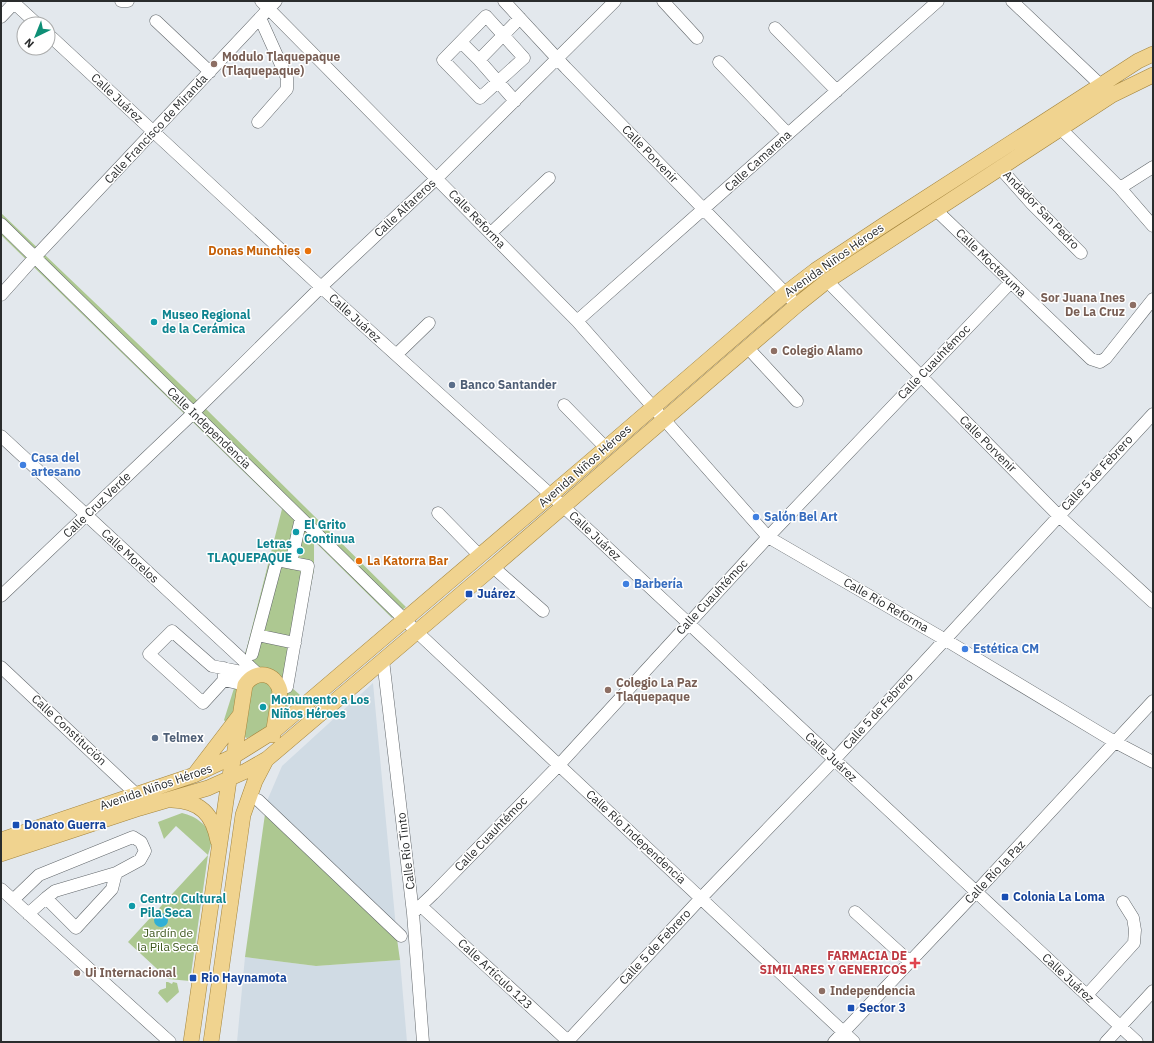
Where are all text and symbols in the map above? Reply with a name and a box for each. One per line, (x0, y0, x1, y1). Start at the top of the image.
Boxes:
north arrow (16, 16, 56, 56)
text: N (21, 35, 37, 51)
place label: Modulo Tlaquepaque (Tlaquepaque) (222, 49, 341, 78)
marker: Modulo Tlaquepaque (Tlaquepaque) (209, 59, 219, 69)
street label: Calle Juárez (88, 70, 147, 126)
street label: Calle Francisco de Miranda (101, 70, 211, 187)
street label: Calle Porvenir (619, 122, 682, 186)
street label: Calle Camarena (721, 126, 795, 195)
street label: Andador San Pedro (1000, 167, 1083, 252)
street label: Calle Alfareros (371, 175, 439, 240)
street label: Calle Reforma (446, 186, 509, 252)
street label: Avenida Niños Héroes (781, 219, 887, 300)
street label: Calle Moctezuma (953, 225, 1030, 300)
place label: Donas Munchies (208, 243, 300, 258)
marker: Donas Munchies (303, 246, 313, 256)
street label: Calle Juárez (326, 290, 385, 345)
place label: Sor Juana Ines De La Cruz (1040, 290, 1125, 319)
marker: Sor Juana Ines De La Cruz (1128, 300, 1138, 310)
place label: Museo Regional de la Cerámica (162, 307, 251, 336)
marker: Museo Regional de la Cerámica (149, 317, 159, 327)
street label: Calle Cuauhtémoc (894, 321, 973, 402)
place label: Colegio Alamo (782, 343, 863, 358)
marker: Colegio Alamo (769, 346, 779, 356)
place label: Banco Santander (460, 377, 557, 392)
marker: Banco Santander (447, 380, 457, 390)
street label: Calle Independencia (164, 384, 255, 472)
street label: Calle Porvenir (957, 412, 1020, 476)
street label: Avenida Niños Héroes (535, 421, 634, 510)
street label: Calle 5 de Febrero (1058, 431, 1136, 514)
place label: Casa del artesano (31, 450, 81, 479)
marker: Casa del artesano (18, 460, 28, 470)
street label: Calle Cruz Verde (60, 468, 134, 541)
street label: Calle Juárez (566, 508, 625, 564)
place label: Salón Bel Art (764, 509, 838, 524)
marker: Salón Bel Art (751, 512, 761, 522)
place label: El Grito Continua (304, 517, 355, 546)
street label: Calle Morelos (99, 525, 162, 586)
marker: El Grito Continua (291, 527, 301, 537)
place label: Letras TLAQUEPAQUE (207, 536, 292, 565)
marker: Letras TLAQUEPAQUE (295, 546, 305, 556)
place label: La Katorra Bar (367, 553, 448, 568)
marker: La Katorra Bar (354, 556, 364, 566)
street label: Calle Cuauhtémoc (673, 556, 751, 638)
street label: Calle Río Reforma (841, 574, 932, 635)
place label: Barbería (634, 576, 683, 591)
marker: Barbería (621, 579, 631, 589)
place label: Juárez (477, 586, 515, 601)
marker: Juárez (464, 589, 474, 599)
place label: Estética CM (973, 641, 1039, 656)
marker: Estética CM (960, 644, 970, 654)
street label: Calle 5 de Febrero (839, 669, 916, 752)
place label: Colegio La Paz Tlaquepaque (616, 675, 697, 704)
marker: Colegio La Paz Tlaquepaque (603, 685, 613, 695)
street label: Calle Constitución (29, 691, 110, 768)
place label: Monumento a Los Niños Héroes (271, 692, 369, 721)
marker: Monumento a Los Niños Héroes (258, 702, 268, 712)
street label: Calle Juárez (802, 729, 861, 785)
place label: Telmex (163, 730, 204, 745)
marker: Telmex (150, 733, 160, 743)
street label: Avenida Niños Héroes (98, 760, 214, 813)
street label: Calle Río Independencia (583, 786, 690, 887)
street label: Calle Cuauhtémoc (451, 793, 530, 874)
street label: Calle Río Tinto (393, 811, 418, 890)
place label: Donato Guerra (24, 817, 106, 832)
marker: Donato Guerra (11, 820, 21, 830)
street label: Calle Río la Paz (961, 836, 1028, 907)
place label: Colonia La Loma (1013, 889, 1105, 904)
place label: Centro Cultural Pila Seca (140, 891, 226, 920)
marker: Colonia La Loma (1000, 892, 1010, 902)
marker: Centro Cultural Pila Seca (127, 901, 137, 911)
street label: Calle 5 de Febrero (616, 905, 694, 988)
park label: Jardín de la Pila Seca (137, 925, 199, 954)
street label: Calle Artículo 123 (455, 935, 536, 1012)
place label: FARMACIA DE SIMILARES Y GENERICOS (759, 948, 907, 977)
street label: Calle Juárez (1039, 950, 1098, 1006)
marker: FARMACIA DE SIMILARES Y GENERICOS (910, 958, 920, 968)
place label: Ui Internacional (85, 965, 176, 980)
marker: Ui Internacional (72, 968, 82, 978)
place label: Rio Haynamota (201, 970, 287, 985)
marker: Rio Haynamota (188, 973, 198, 983)
place label: Independencia (830, 983, 915, 998)
marker: Independencia (817, 986, 827, 996)
place label: Sector 3 (859, 1000, 906, 1015)
marker: Sector 3 (846, 1003, 856, 1013)

